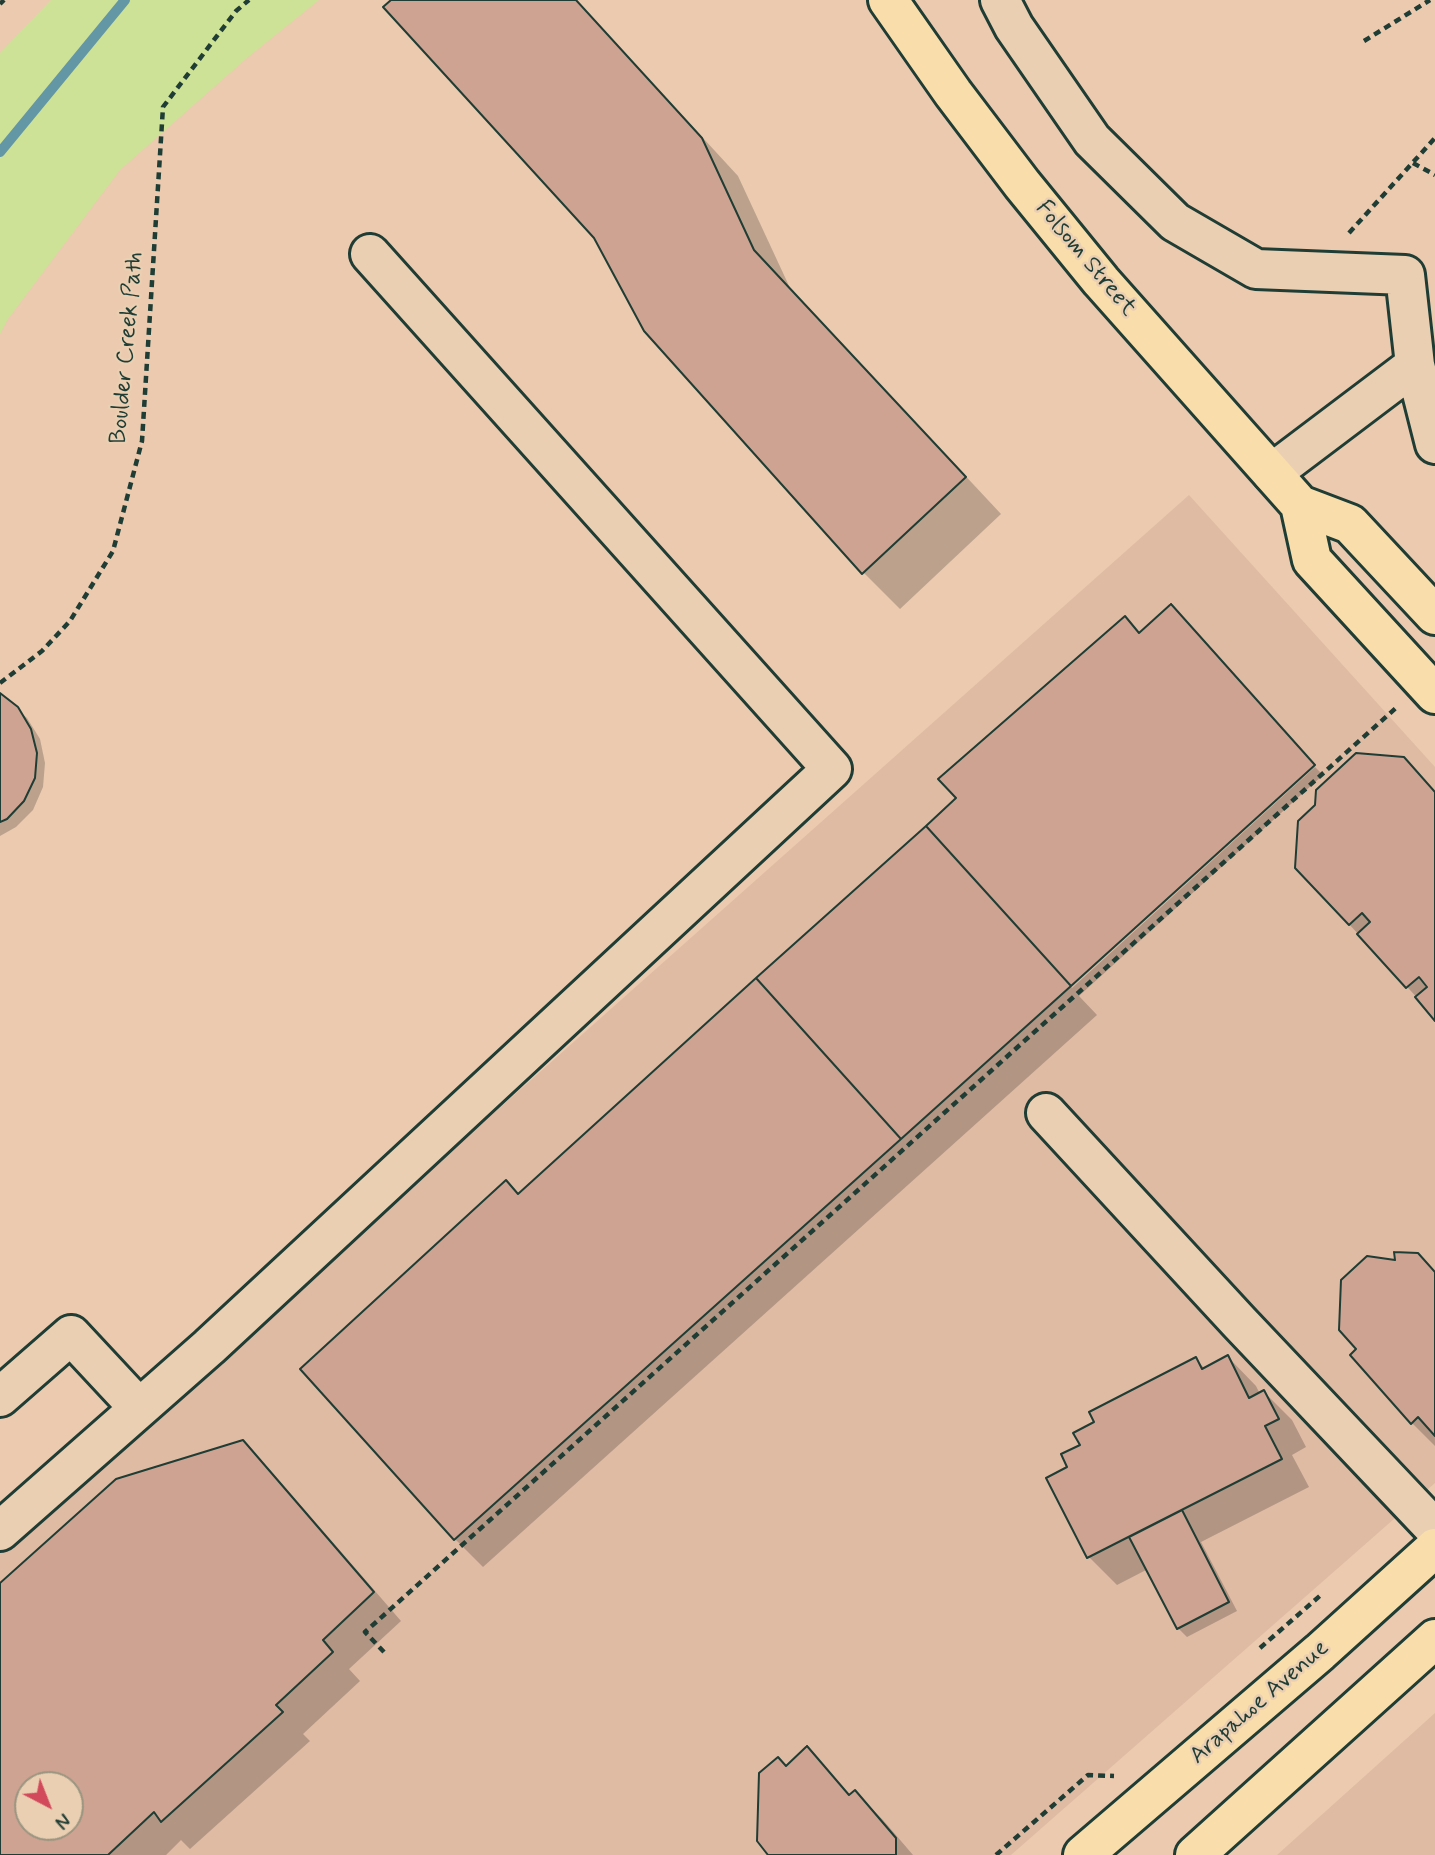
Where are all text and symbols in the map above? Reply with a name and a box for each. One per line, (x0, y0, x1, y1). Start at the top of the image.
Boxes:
street label: Folsom Street (1028, 195, 1142, 323)
street label: Boulder Creek Path (105, 251, 151, 445)
street label: Arapahoe Avenue (1184, 1635, 1336, 1771)
north arrow (14, 1771, 84, 1841)
text: N (49, 1807, 75, 1834)

